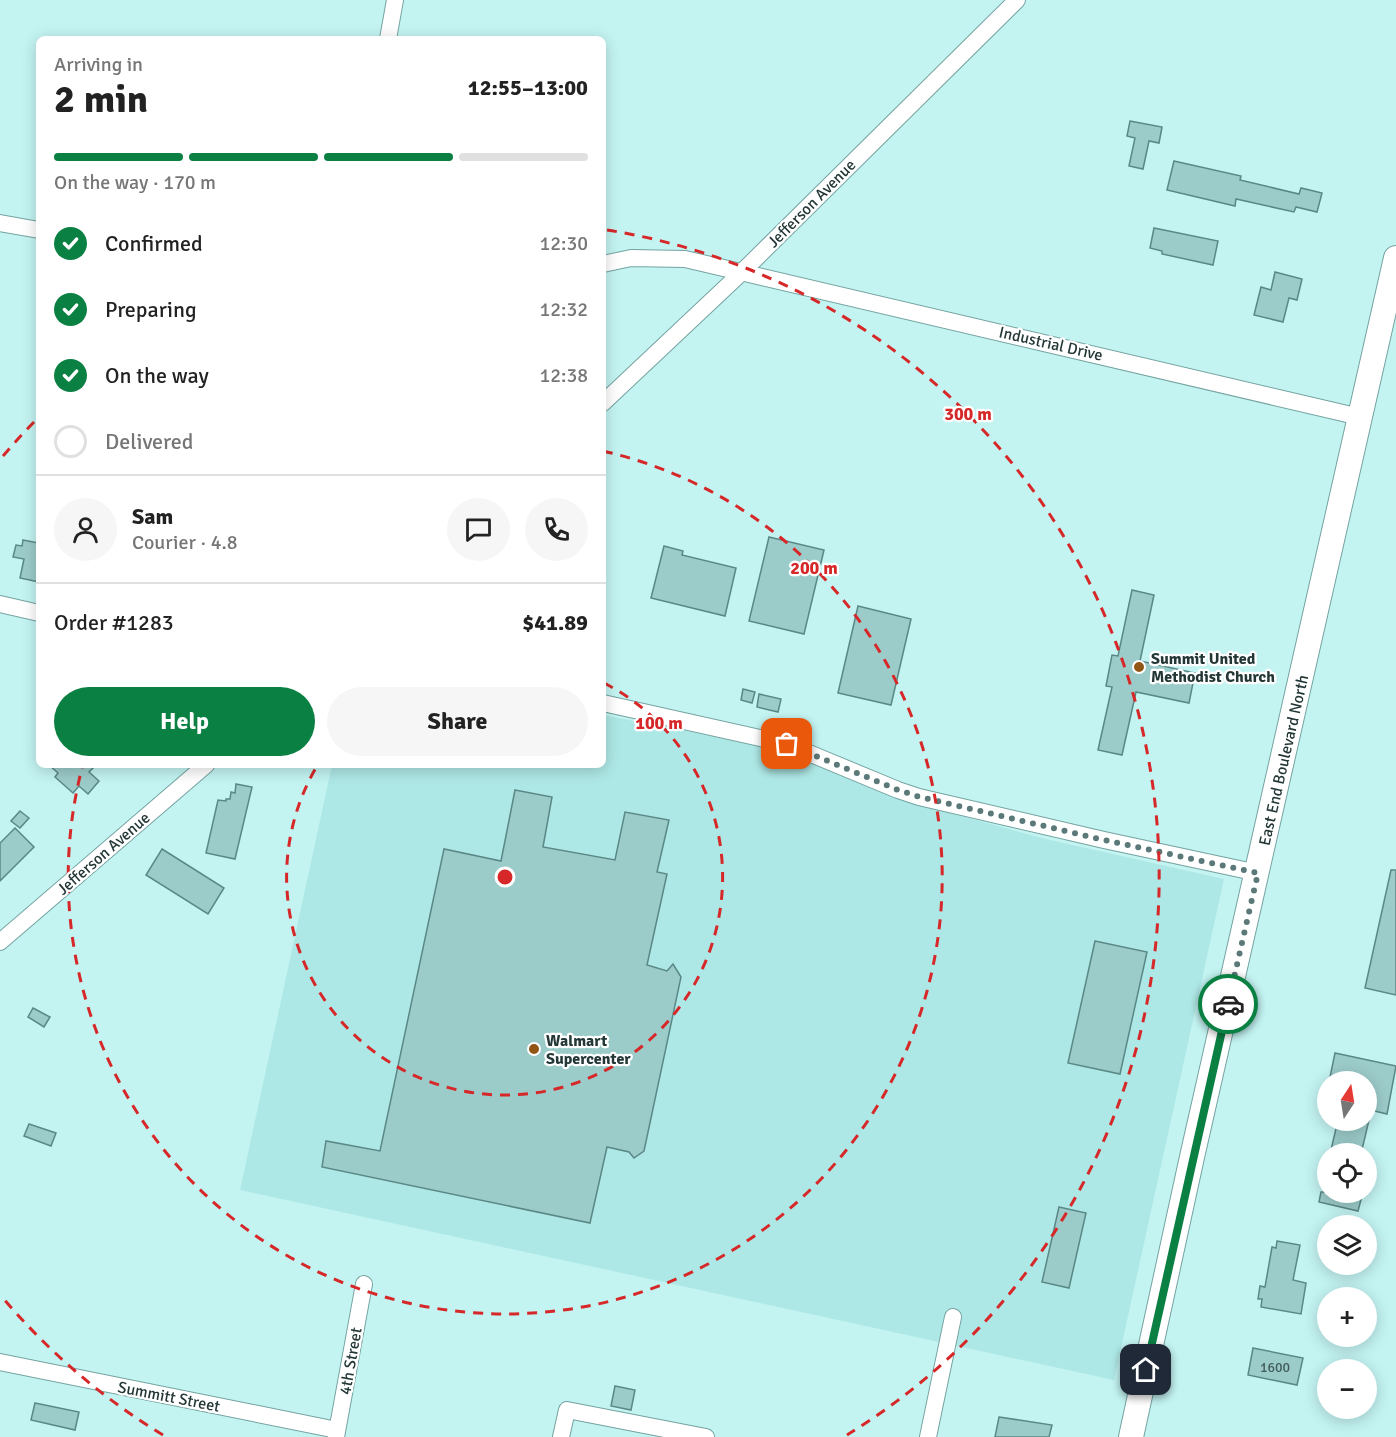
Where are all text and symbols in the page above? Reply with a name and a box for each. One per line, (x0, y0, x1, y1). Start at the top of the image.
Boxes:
text: Arriving in (54, 52, 143, 77)
text: 12:55–13:00 (468, 74, 588, 101)
text: 2 min (54, 75, 148, 123)
street label: Jefferson Avenue (763, 155, 860, 252)
text: On the way · 170 m (54, 170, 216, 195)
icon: check (54, 227, 87, 260)
text: Confirmed (105, 230, 203, 257)
text: 12:30 (539, 231, 588, 256)
icon: check (54, 293, 87, 326)
text: Preparing (105, 296, 197, 323)
text: 12:32 (539, 297, 588, 322)
street label: Industrial Drive (997, 322, 1105, 366)
icon: check (54, 359, 87, 392)
text: On the way (105, 362, 209, 389)
text: 12:38 (539, 363, 588, 388)
text: 300 m (944, 403, 992, 425)
text: Delivered (105, 428, 193, 455)
button: person (54, 498, 117, 561)
button: chat (447, 498, 510, 561)
button: phone (525, 498, 588, 561)
text: Sam (132, 503, 173, 530)
text: Courier · 4.8 (132, 530, 238, 555)
text: 200 m (790, 557, 838, 579)
text: Order #1283 (54, 609, 174, 636)
text: $41.89 (522, 609, 588, 636)
place label: Summit United Methodist Church (1151, 649, 1275, 687)
marker: Summit United Methodist Church (1132, 660, 1146, 674)
street label: East End Boulevard North (1255, 673, 1313, 848)
button: Help (54, 687, 315, 756)
button: Share (327, 687, 588, 756)
text: 100 m (635, 712, 683, 734)
pin (761, 718, 812, 769)
icon: bag (770, 727, 803, 760)
street label: Jefferson Avenue (53, 808, 154, 900)
centre of rings (495, 867, 515, 887)
courier (1198, 974, 1258, 1034)
icon: car (1212, 988, 1245, 1021)
place label: Walmart Supercenter (546, 1031, 631, 1069)
marker: Walmart Supercenter (527, 1042, 541, 1056)
north arrow (1317, 1071, 1377, 1131)
map controls (1317, 1071, 1377, 1419)
button: locate (1317, 1143, 1377, 1203)
button: layers (1317, 1215, 1377, 1275)
button: + (1317, 1287, 1377, 1347)
street label: 4th Street (335, 1325, 367, 1396)
pin (1120, 1344, 1171, 1395)
icon: home (1129, 1353, 1162, 1386)
house number: 1600 (1260, 1359, 1290, 1376)
button: − (1317, 1359, 1377, 1419)
street label: Summitt Street (116, 1377, 222, 1417)

